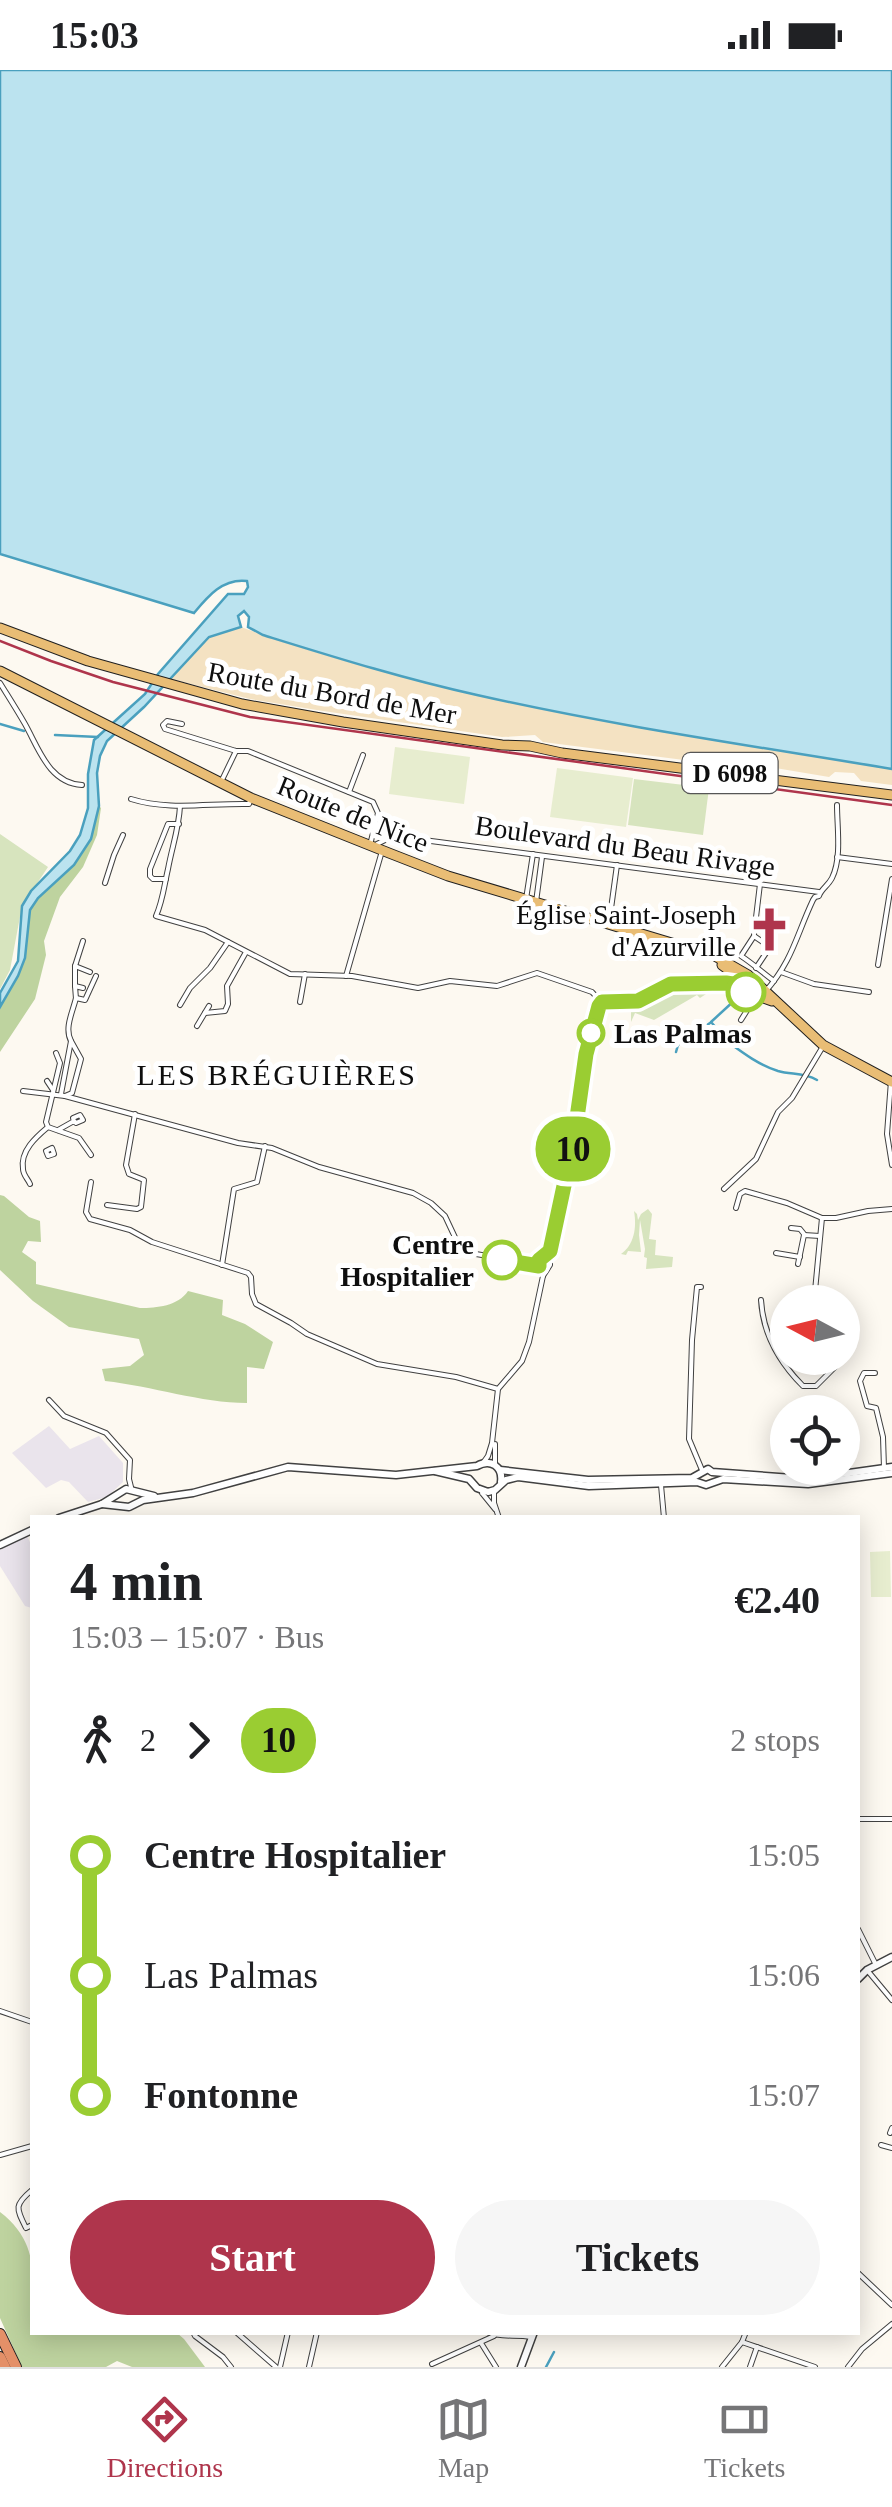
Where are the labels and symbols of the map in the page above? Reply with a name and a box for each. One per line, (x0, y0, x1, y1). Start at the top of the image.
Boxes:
street label: Route du Bord de Mer (205, 656, 459, 730)
road number: D 6098 (682, 753, 778, 793)
street label: Route de Nice (273, 770, 433, 858)
street label: Boulevard du Beau Rivage (473, 810, 777, 882)
place label: Église Saint-Joseph d'Azurville (516, 899, 736, 962)
church icon: Église Saint-Joseph d'Azurville (745, 906, 793, 954)
unlabelled marker (727, 973, 765, 1011)
place label: Las Palmas (614, 1018, 752, 1049)
marker: Las Palmas (578, 1020, 604, 1046)
district label: LES BRÉGUIÈRES (137, 1058, 417, 1091)
line badge: 10 (528, 1116, 618, 1182)
place label: Centre Hospitalier (340, 1229, 474, 1292)
marker: Centre Hospitalier (483, 1241, 521, 1279)
north arrow (770, 1285, 860, 1375)

